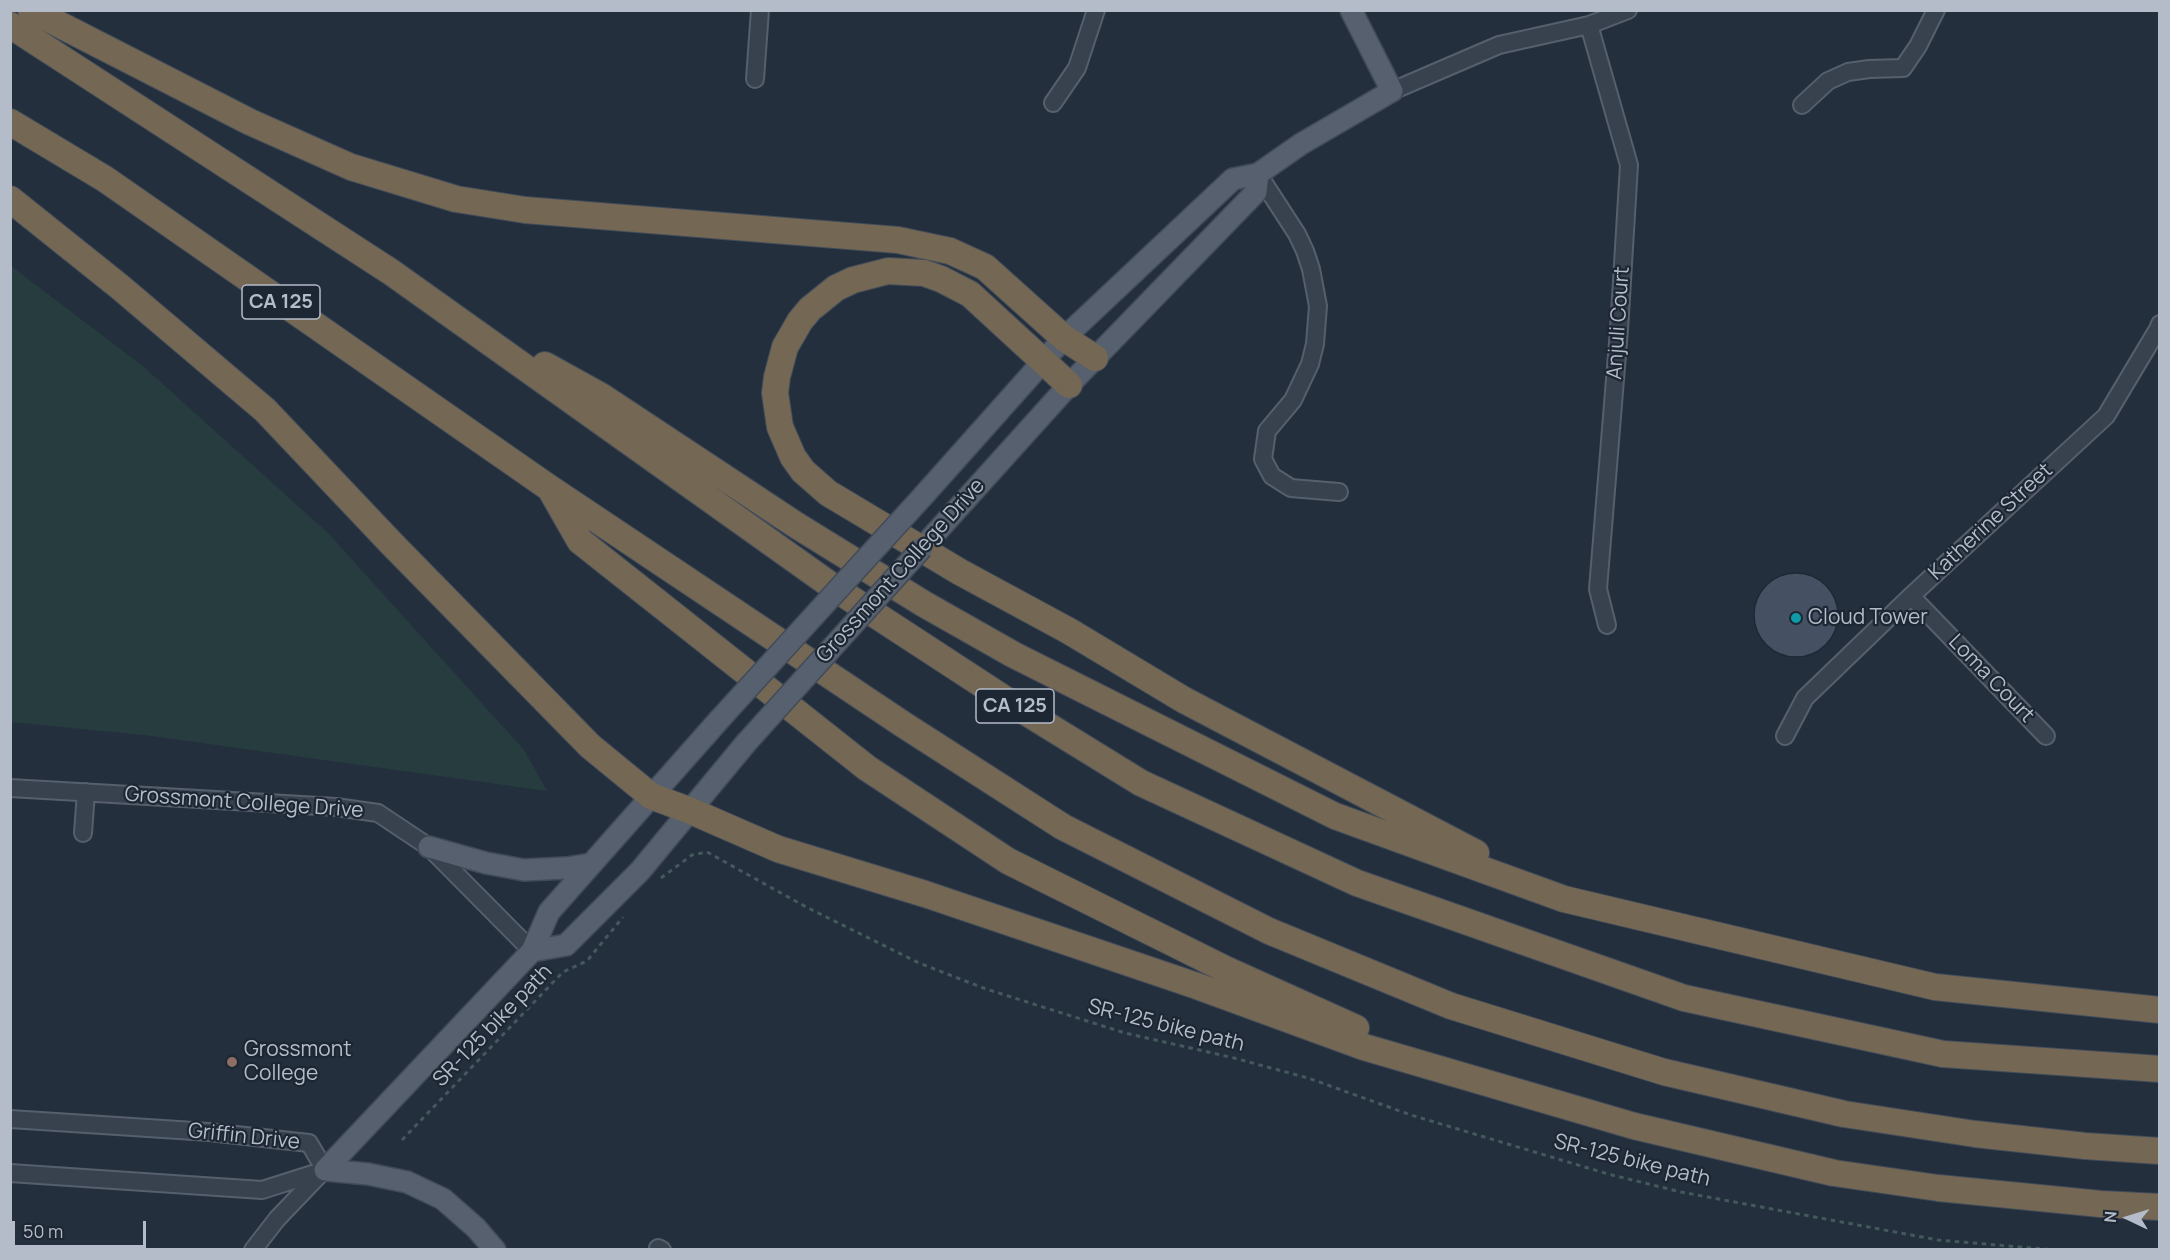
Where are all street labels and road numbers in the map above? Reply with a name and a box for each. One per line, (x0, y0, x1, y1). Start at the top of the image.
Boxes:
street label: Anjuli Court (1602, 266, 1636, 380)
road number: CA 125 (242, 285, 320, 319)
street label: Katherine Street (1924, 458, 2058, 586)
street label: Grossmont College Drive (812, 474, 990, 668)
street label: Loma Court (1943, 630, 2039, 728)
road number: CA 125 (976, 689, 1054, 723)
street label: Grossmont College Drive (124, 782, 364, 824)
street label: SR-125 bike path (428, 960, 558, 1092)
street label: SR-125 bike path (1085, 994, 1247, 1058)
street label: Griffin Drive (187, 1119, 301, 1155)
street label: SR-125 bike path (1551, 1129, 1713, 1193)

